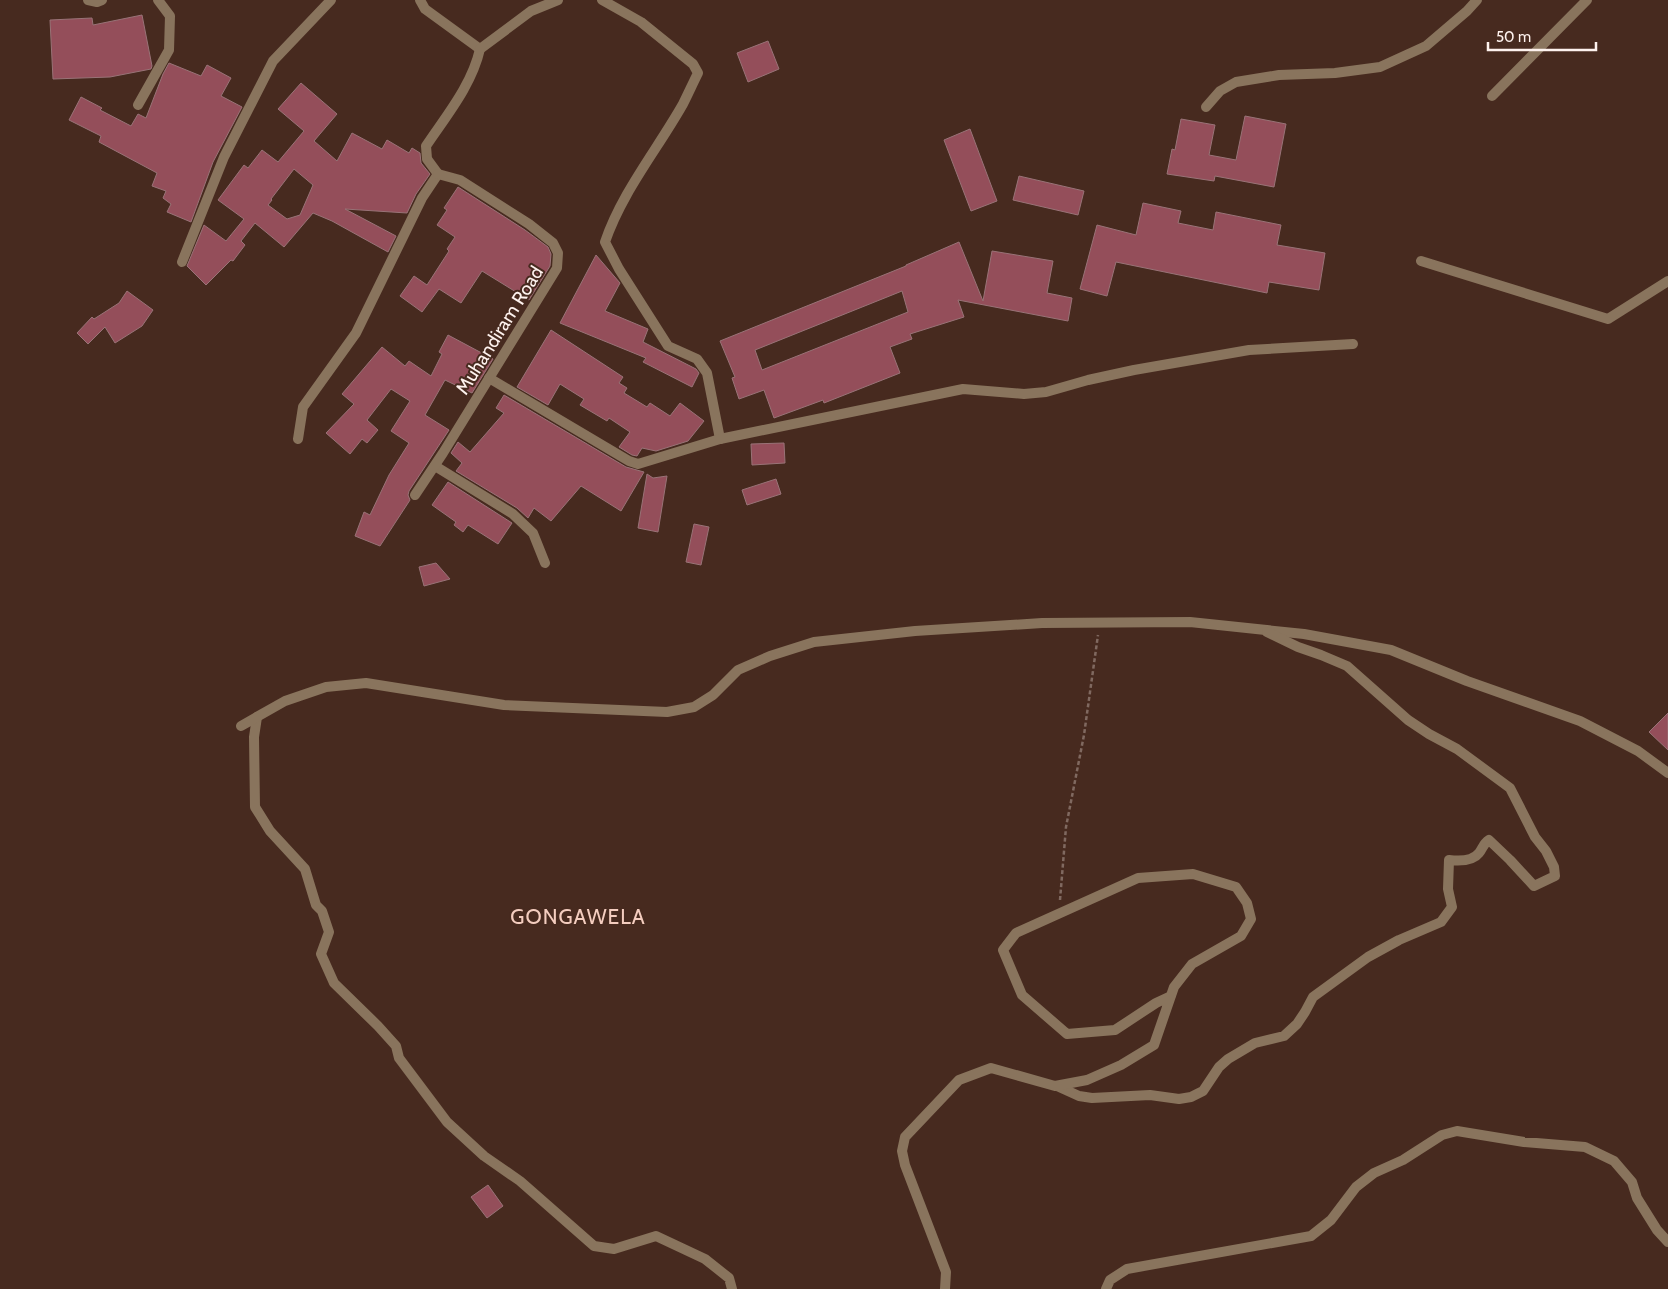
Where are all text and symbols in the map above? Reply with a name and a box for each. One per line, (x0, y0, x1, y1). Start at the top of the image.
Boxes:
scale bar (1488, 20, 1596, 52)
text: 50 m (1496, 28, 1531, 46)
street label: Muhandiram Road (451, 262, 548, 399)
district label: GONGAWELA (510, 904, 646, 929)

